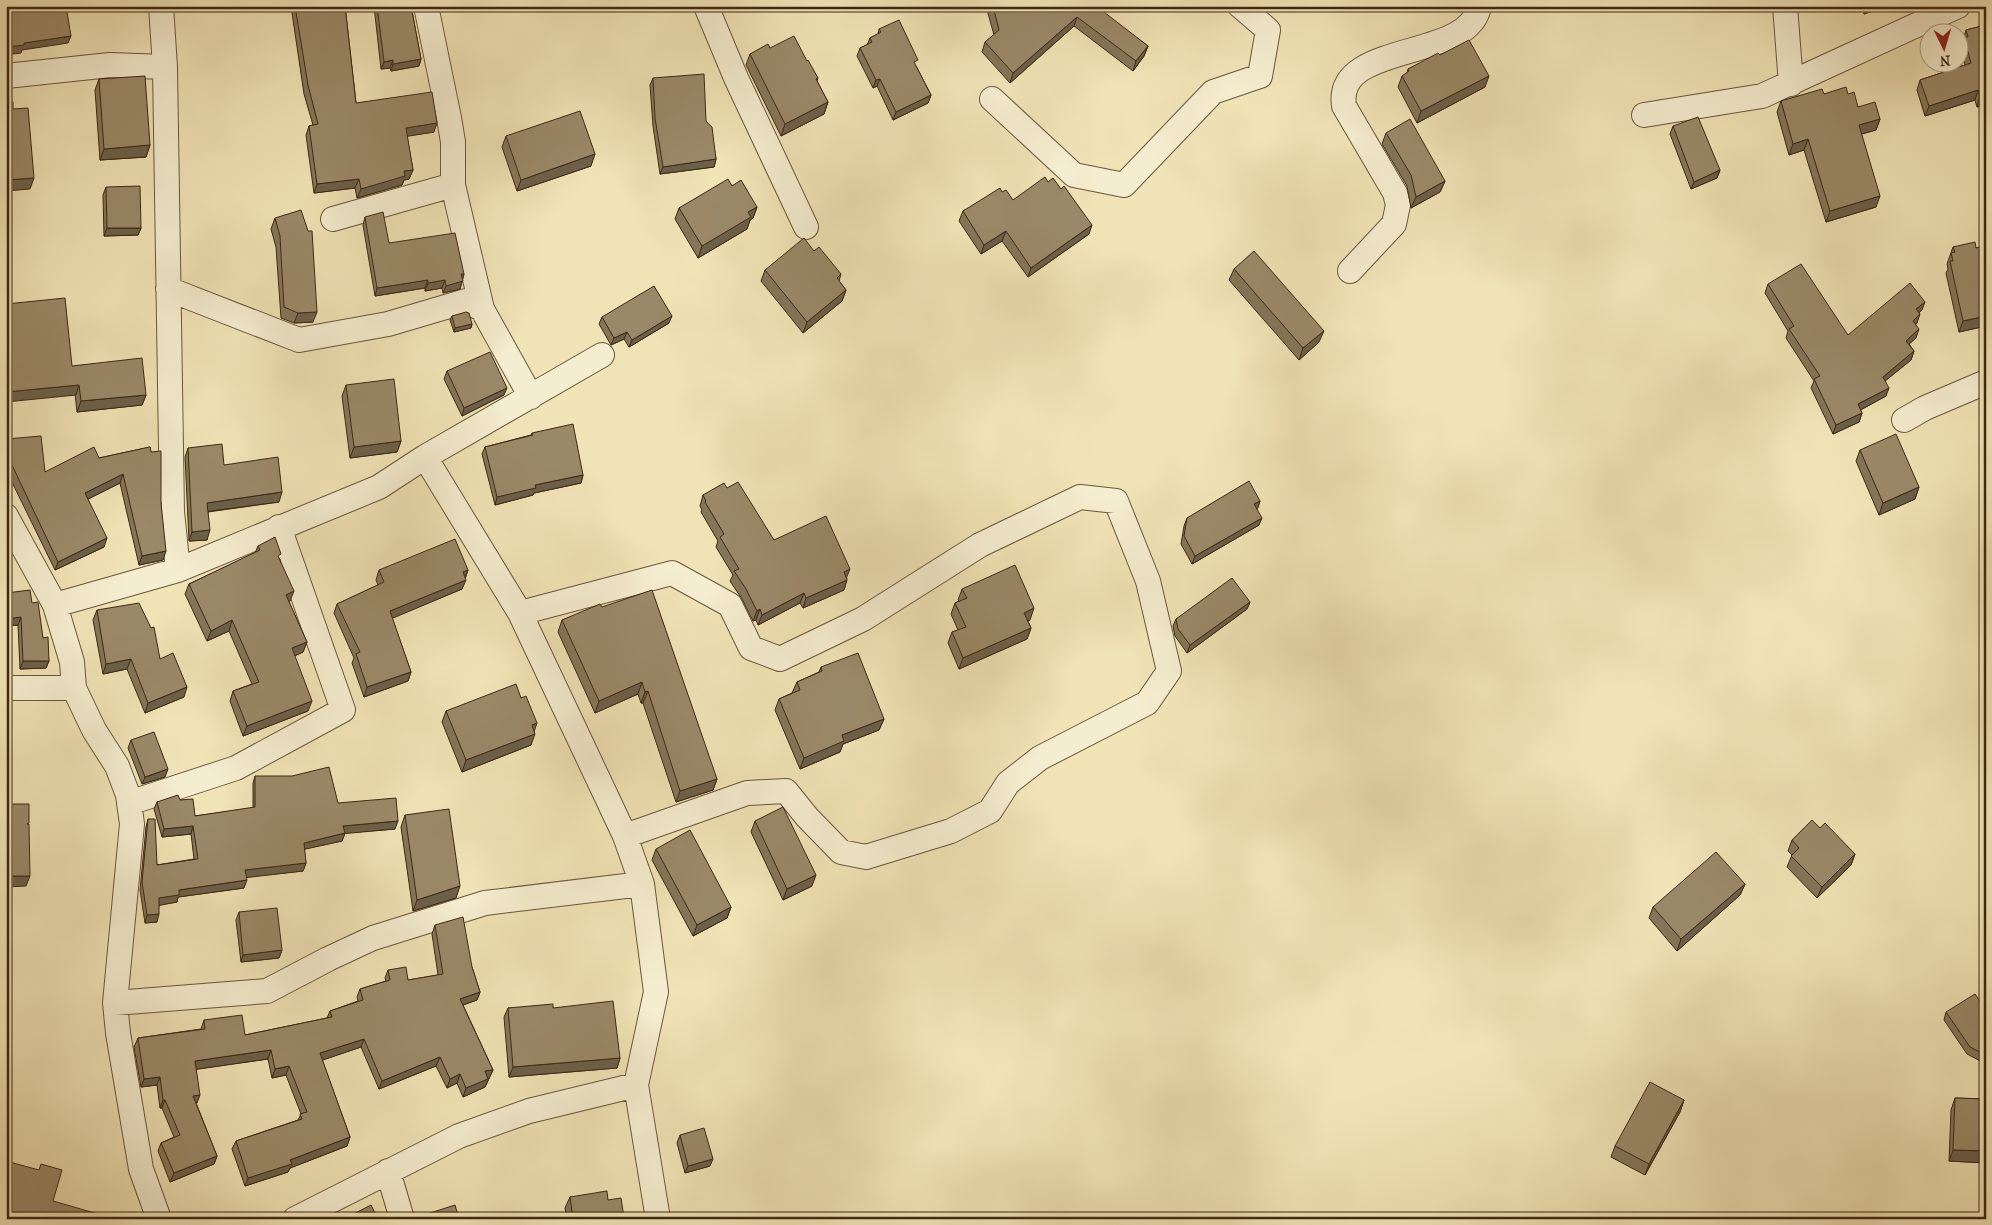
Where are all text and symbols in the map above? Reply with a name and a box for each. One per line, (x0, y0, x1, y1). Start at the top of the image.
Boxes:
north arrow (1920, 22, 1970, 72)
text: N (1939, 52, 1951, 69)

